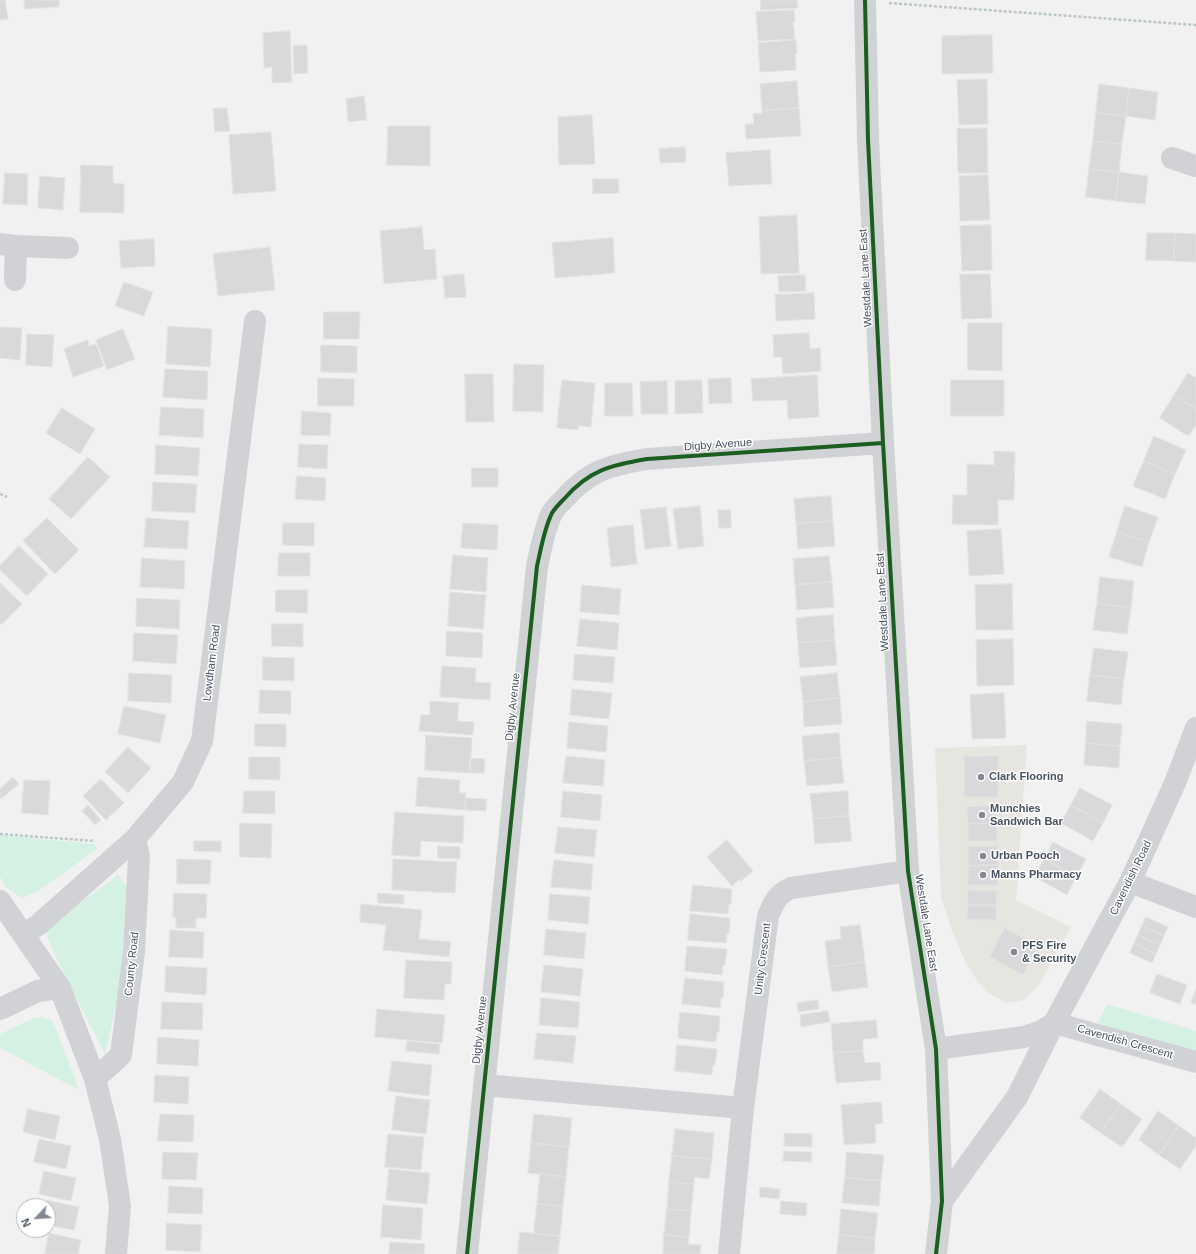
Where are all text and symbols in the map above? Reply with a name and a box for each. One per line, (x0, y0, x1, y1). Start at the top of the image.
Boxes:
street label: Westdale Lane East (857, 229, 875, 327)
street label: Digby Avenue (683, 436, 753, 454)
street label: Westdale Lane East (874, 553, 892, 651)
street label: Lowdham Road (201, 624, 223, 702)
street label: Digby Avenue (503, 672, 523, 742)
place label: Clark Flooring (989, 770, 1064, 784)
marker: Clark Flooring (976, 772, 986, 782)
place label: Munchies Sandwich Bar (990, 802, 1063, 828)
marker: Munchies Sandwich Bar (977, 810, 987, 820)
street label: Cavendish Road (1107, 839, 1155, 917)
place label: Urban Pooch (991, 849, 1059, 863)
marker: Urban Pooch (978, 851, 988, 861)
place label: Manns Pharmacy (991, 868, 1081, 882)
marker: Manns Pharmacy (978, 870, 988, 880)
street label: Westdale Lane East (912, 873, 940, 973)
street label: Unity Crescent (752, 922, 774, 996)
street label: County Road (122, 931, 142, 997)
place label: PFS Fire & Security (1022, 939, 1076, 965)
marker: PFS Fire & Security (1009, 947, 1019, 957)
street label: Digby Avenue (470, 995, 490, 1065)
street label: Cavendish Crescent (1076, 1022, 1174, 1062)
north arrow (16, 1198, 56, 1238)
text: N (19, 1217, 33, 1229)

